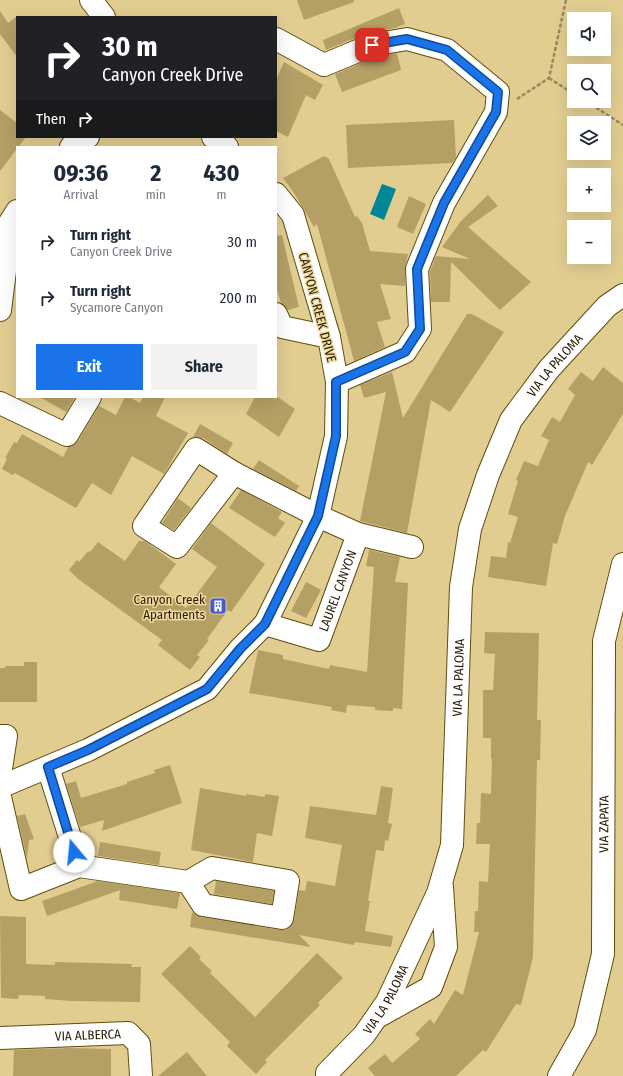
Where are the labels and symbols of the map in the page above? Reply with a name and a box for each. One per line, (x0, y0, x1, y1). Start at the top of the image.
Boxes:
pin (355, 28, 389, 62)
street label: CANYON CREEK DRIVE (296, 251, 339, 364)
street label: VIA LA PALOMA (524, 331, 586, 400)
street label: LAUREL CANYON (316, 548, 359, 634)
place label: Canyon Creek Apartments (133, 592, 206, 622)
building icon: Canyon Creek Apartments (208, 596, 228, 616)
street label: VIA LA PALOMA (449, 638, 467, 717)
street label: VIA ZAPATA (596, 795, 612, 853)
position arrow (53, 831, 95, 873)
street label: VIA LA PALOMA (360, 962, 412, 1037)
street label: VIA ALBERCA (55, 1026, 121, 1044)

